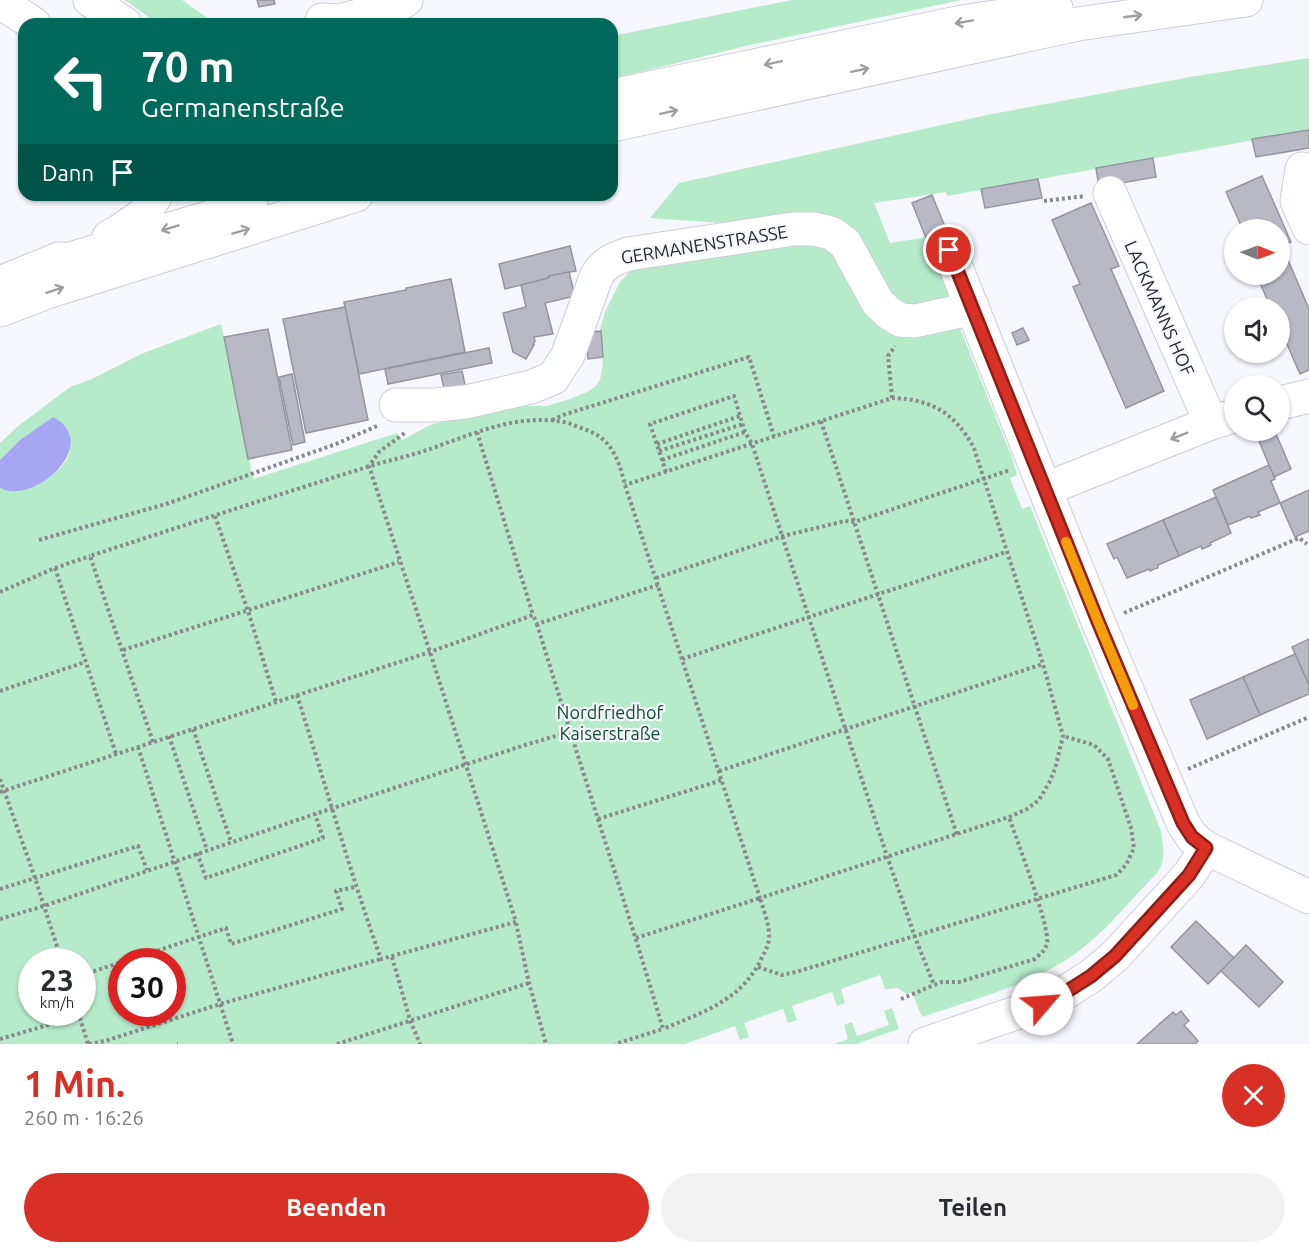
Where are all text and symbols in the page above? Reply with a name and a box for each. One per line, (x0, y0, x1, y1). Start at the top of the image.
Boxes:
one-way arrow (1123, 10, 1143, 21)
one-way arrow (955, 17, 974, 28)
icon: left (42, 42, 120, 120)
text: 70 m (141, 43, 235, 90)
one-way arrow (764, 57, 783, 69)
one-way arrow (850, 64, 869, 76)
text: Germanenstraße (141, 92, 345, 122)
one-way arrow (659, 106, 678, 117)
icon: arrive (106, 156, 139, 189)
text: Dann (42, 160, 94, 185)
north arrow (1224, 219, 1290, 285)
map controls (1224, 219, 1290, 441)
street label: GERMANENSTRASSE (619, 221, 789, 267)
one-way arrow (161, 223, 180, 234)
pin (923, 224, 974, 275)
one-way arrow (231, 225, 250, 236)
icon: arrive (932, 233, 965, 266)
street label: LACKMANNS HOF (1121, 237, 1199, 379)
one-way arrow (45, 283, 64, 294)
button: sound (1224, 297, 1290, 363)
button: search (1224, 375, 1290, 441)
one-way arrow (1171, 431, 1189, 442)
park label: Nordfriedhof Kaiserstraße (557, 702, 664, 743)
speed limit sign: 30 (108, 948, 186, 1026)
text: 23 (40, 963, 74, 997)
position arrow (1010, 972, 1074, 1036)
text: km/h (40, 994, 74, 1011)
text: 1 Min. (24, 1063, 125, 1104)
button: close (1222, 1064, 1285, 1127)
text: 260 m · 16:26 (24, 1106, 144, 1129)
button: Beenden (24, 1173, 649, 1242)
button: Teilen (661, 1173, 1285, 1242)

